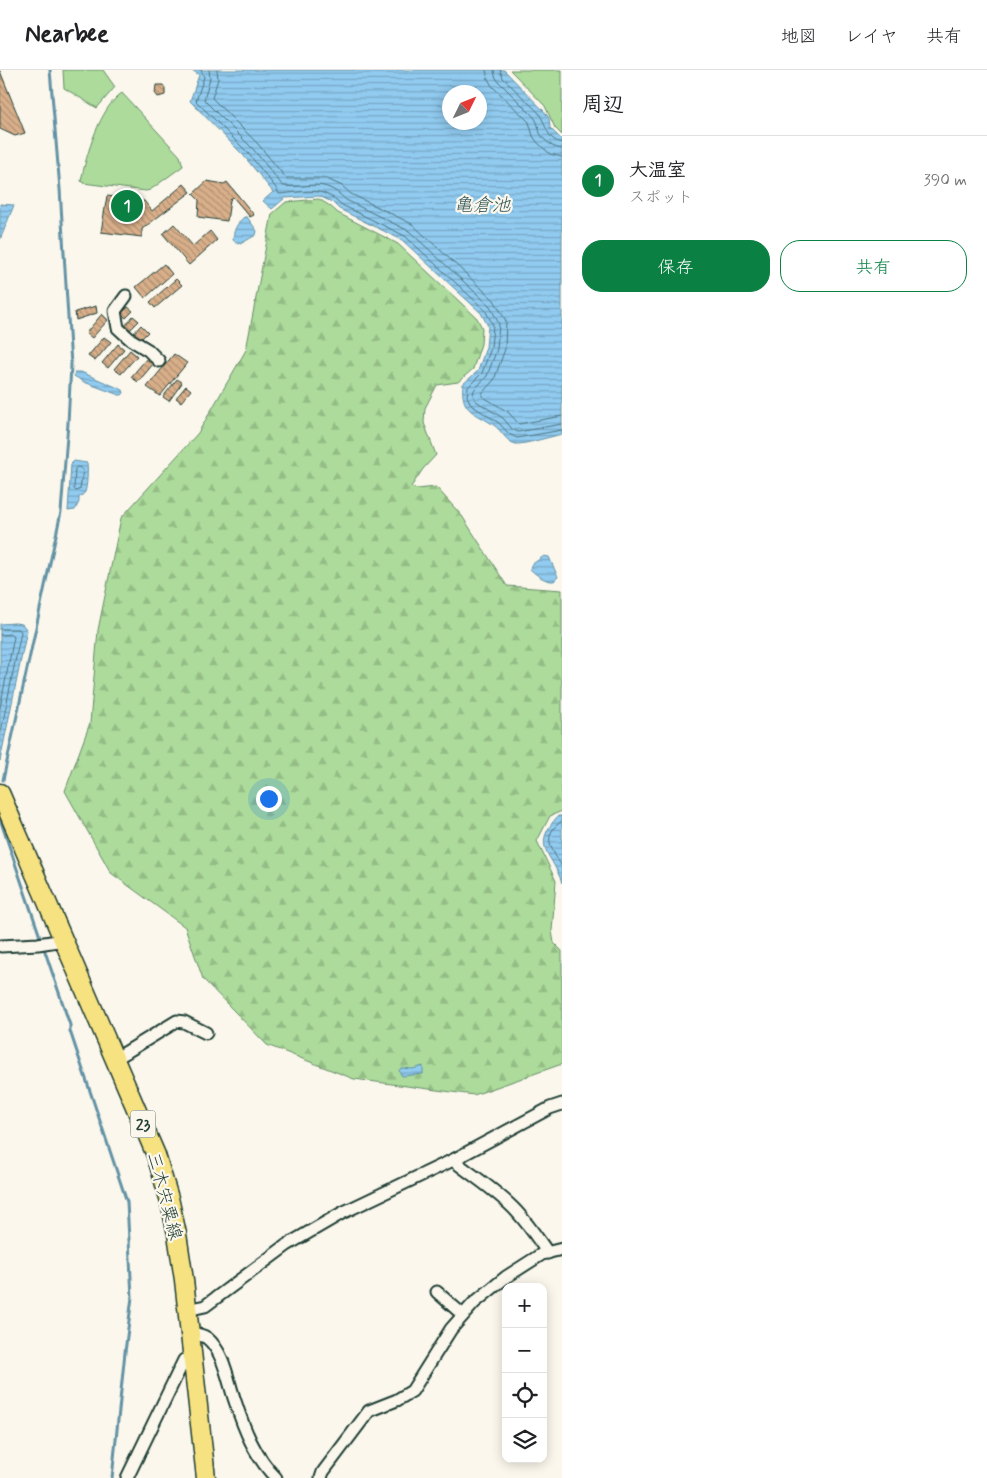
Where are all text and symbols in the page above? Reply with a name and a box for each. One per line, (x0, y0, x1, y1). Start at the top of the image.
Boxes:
text: Nearbee (25, 19, 109, 50)
text: 地図 (781, 25, 817, 49)
text: レイヤ (845, 25, 898, 49)
text: 共有 (926, 25, 962, 49)
north arrow (442, 85, 487, 130)
text: 周辺 (582, 91, 624, 119)
text: 大温室 (629, 158, 686, 183)
text: 1 (594, 170, 602, 191)
text: 390 m (924, 170, 967, 191)
pin: 1 (111, 187, 143, 225)
text: スポット (629, 187, 693, 208)
water label: 亀倉池 (453, 193, 511, 218)
button: 保存 (582, 240, 770, 292)
button: 共有 (780, 240, 967, 292)
your location (256, 786, 282, 812)
road number: 23 (130, 1110, 156, 1138)
street label: 三木宍粟線 (141, 1150, 187, 1243)
map controls (502, 1283, 547, 1463)
button: + (502, 1283, 547, 1328)
button: − (502, 1328, 547, 1373)
button: locate (502, 1373, 547, 1418)
button: layers (502, 1418, 547, 1463)

